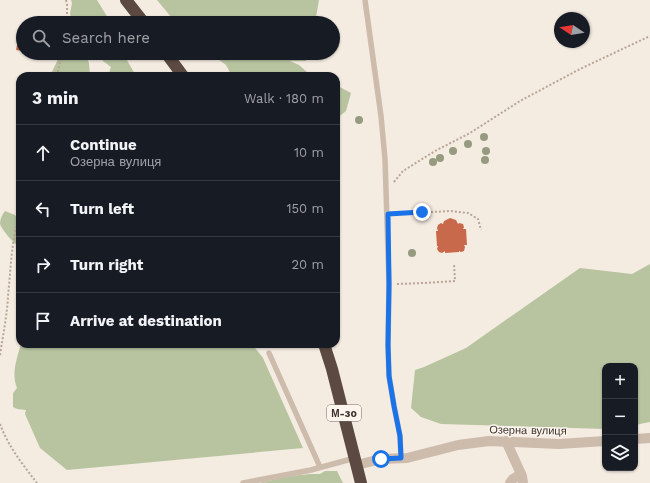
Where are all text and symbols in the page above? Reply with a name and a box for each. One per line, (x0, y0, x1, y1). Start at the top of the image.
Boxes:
north arrow (554, 12, 590, 48)
search box (16, 16, 340, 60)
icon: search (30, 27, 52, 49)
text: Search here (62, 29, 150, 47)
text: 3 min (32, 88, 78, 108)
text: Walk · 180 m (244, 91, 324, 106)
text: Continue (70, 136, 137, 154)
icon: ahead (32, 142, 54, 164)
text: 10 m (294, 145, 324, 160)
text: Озерна вулиця (70, 154, 161, 169)
icon: left (32, 198, 54, 220)
text: Turn left (70, 200, 134, 218)
text: 150 m (286, 201, 324, 216)
route end (413, 203, 431, 221)
icon: right (32, 254, 54, 276)
text: Turn right (70, 256, 143, 274)
text: 20 m (292, 257, 324, 272)
icon: arrive (32, 310, 54, 332)
text: Arrive at destination (70, 312, 222, 330)
map controls (602, 363, 638, 471)
button: + (602, 363, 638, 399)
button: − (602, 399, 638, 435)
road number: М-30 (327, 405, 361, 421)
street label: Озерна вулиця (489, 423, 567, 438)
button: layers (602, 435, 638, 471)
route start (372, 450, 390, 468)

